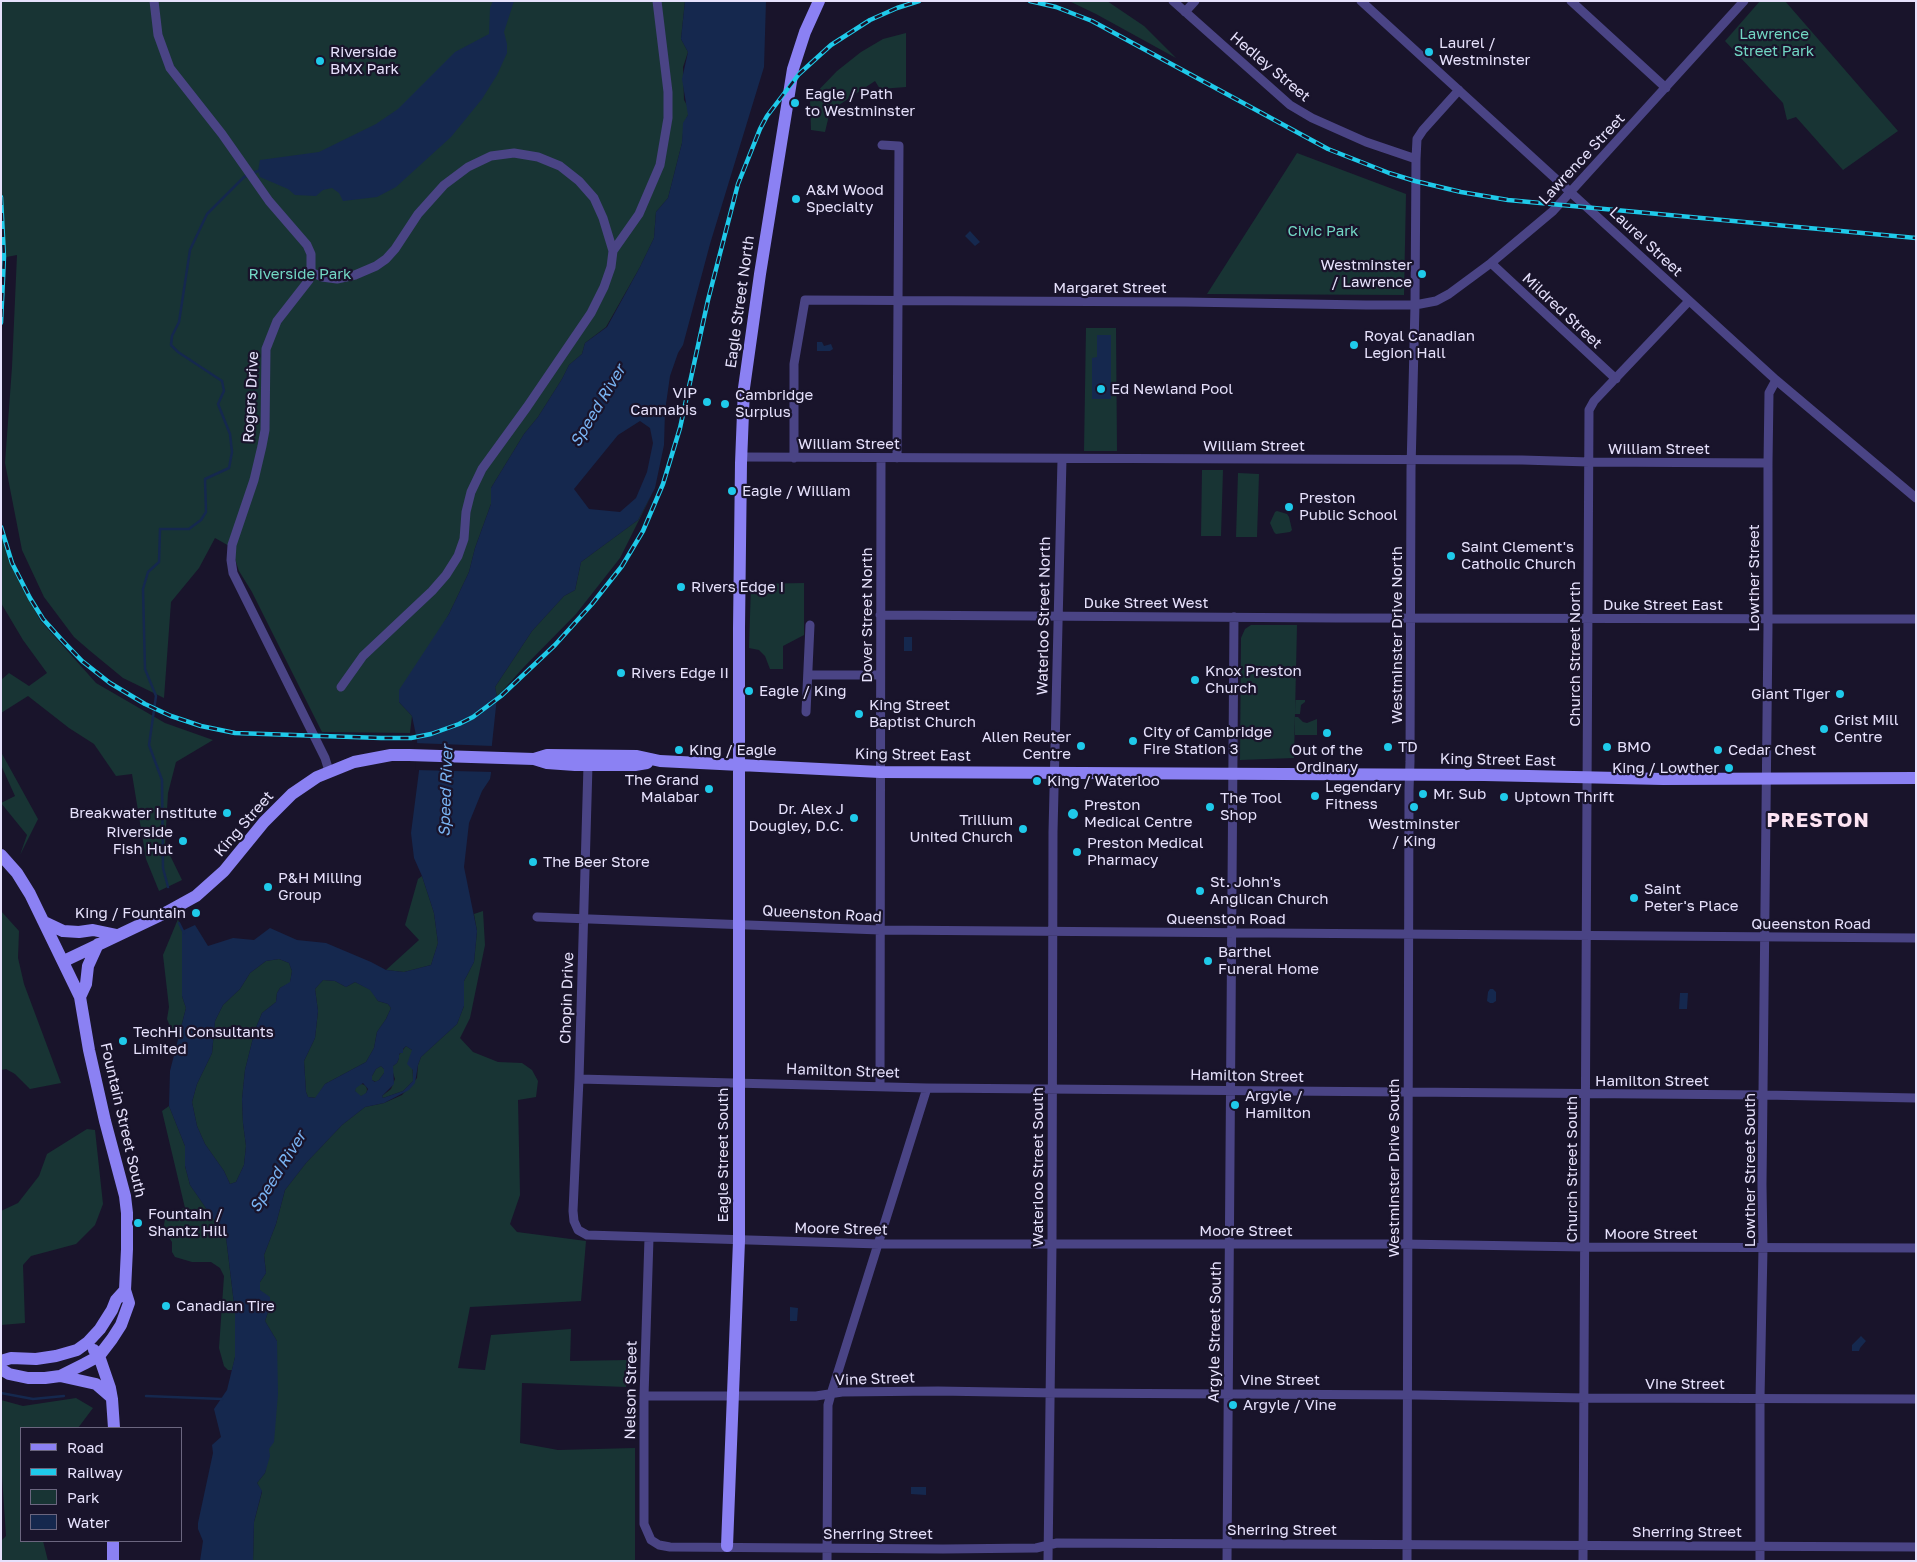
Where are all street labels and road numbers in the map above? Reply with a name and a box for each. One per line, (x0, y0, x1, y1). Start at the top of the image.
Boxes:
street label: Hedley Street (1226, 28, 1314, 106)
street label: Lawrence Street (1535, 110, 1629, 208)
street label: Laurel Street (1606, 204, 1686, 280)
street label: Eagle Street North (722, 235, 758, 369)
street label: Mildred Street (1518, 269, 1606, 353)
street label: Margaret Street (1053, 279, 1167, 297)
street label: Rogers Drive (240, 351, 262, 443)
street label: William Street (798, 435, 900, 453)
street label: William Street (1203, 437, 1305, 455)
street label: William Street (1608, 440, 1710, 458)
street label: Lowther Street (1745, 524, 1763, 632)
street label: Waterloo Street North (1034, 536, 1054, 696)
street label: Westminster Drive North (1388, 546, 1406, 724)
street label: Dover Street North (858, 547, 876, 683)
street label: Church Street North (1566, 581, 1584, 727)
street label: Duke Street West (1084, 594, 1208, 612)
street label: Duke Street East (1603, 596, 1723, 614)
street label: King Street East (855, 745, 971, 765)
street label: King Street East (1440, 750, 1556, 770)
street label: King Street (211, 788, 277, 860)
street label: Queenston Road (762, 902, 882, 926)
street label: Queenston Road (1166, 910, 1286, 928)
street label: Queenston Road (1751, 915, 1871, 933)
street label: Chopin Drive (556, 952, 578, 1044)
street label: Fountain Street South (96, 1041, 150, 1199)
street label: Hamilton Street (786, 1060, 900, 1082)
street label: Hamilton Street (1190, 1066, 1304, 1086)
street label: Hamilton Street (1595, 1072, 1709, 1090)
street label: Westminster Drive South (1385, 1078, 1403, 1258)
street label: Waterloo Street South (1029, 1087, 1047, 1247)
street label: Eagle Street South (714, 1088, 732, 1222)
street label: Lowther Street South (1741, 1093, 1759, 1247)
street label: Church Street South (1563, 1096, 1581, 1242)
street label: Moore Street (794, 1219, 888, 1239)
street label: Moore Street (1199, 1222, 1293, 1240)
street label: Moore Street (1604, 1225, 1698, 1243)
street label: Argyle Street South (1205, 1261, 1225, 1403)
street label: Nelson Street (621, 1340, 641, 1440)
street label: Vine Street (835, 1369, 915, 1389)
street label: Vine Street (1240, 1371, 1320, 1389)
street label: Vine Street (1645, 1375, 1725, 1393)
street label: Sherring Street (1227, 1521, 1337, 1539)
street label: Sherring Street (1632, 1523, 1742, 1541)
street label: Sherring Street (823, 1525, 933, 1543)

